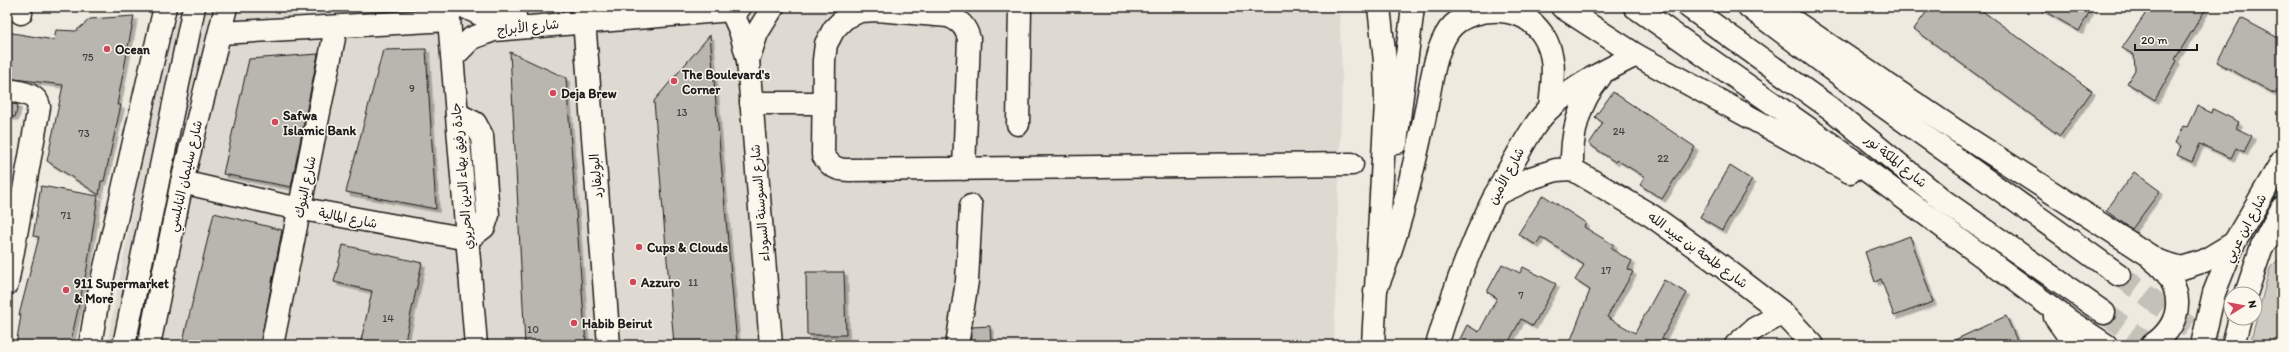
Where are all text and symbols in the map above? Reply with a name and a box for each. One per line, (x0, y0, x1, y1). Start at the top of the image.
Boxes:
street label: شارع الأبراج (496, 15, 560, 40)
scale bar (2135, 26, 2197, 52)
text: 20 m (2141, 33, 2168, 47)
place label: Ocean (115, 42, 151, 57)
marker: Ocean (102, 44, 112, 54)
house number: 75 (82, 51, 94, 64)
place label: The Boulevard's Corner (681, 67, 770, 97)
marker: The Boulevard's Corner (669, 76, 679, 86)
house number: 9 (409, 82, 415, 95)
place label: Deja Brew (561, 86, 617, 102)
marker: Deja Brew (548, 88, 558, 98)
street label: جادة رفيق بهاء الدين الحريري (448, 102, 478, 250)
house number: 13 (676, 106, 688, 119)
place label: Safwa Islamic Bank (283, 108, 356, 138)
marker: Safwa Islamic Bank (270, 117, 280, 127)
street label: شارع سليمان النابلسي (165, 119, 209, 234)
house number: 24 (1613, 125, 1626, 138)
house number: 73 (78, 127, 90, 140)
street label: شارع الملكة نور (1860, 131, 1930, 192)
street label: شارع السوسنة السوداء (747, 144, 775, 262)
street label: شارع الأمين (1484, 145, 1529, 208)
house number: 22 (1657, 152, 1669, 165)
street label: البوليفارد (587, 153, 606, 199)
street label: شارع البنوك (291, 155, 321, 220)
street label: شارع ابن عربي (2221, 191, 2273, 267)
street label: شارع المالية (317, 205, 379, 233)
house number: 71 (61, 209, 71, 222)
street label: شارع طلحة بن عبيد الله (1644, 209, 1751, 293)
place label: Cups & Clouds (647, 240, 728, 256)
marker: Cups & Clouds (634, 242, 644, 252)
house number: 17 (1601, 264, 1612, 277)
place label: Azzuro (640, 275, 681, 290)
place label: 911 Supermarket & More (74, 276, 169, 306)
house number: 11 (688, 276, 698, 289)
marker: Azzuro (628, 277, 638, 287)
marker: 911 Supermarket & More (61, 285, 71, 295)
north arrow (2223, 286, 2263, 326)
house number: 7 (1518, 289, 1524, 302)
text: N (2245, 299, 2259, 309)
house number: 14 (382, 312, 394, 325)
place label: Habib Beirut (582, 316, 653, 331)
marker: Habib Beirut (569, 318, 579, 328)
house number: 10 (527, 323, 539, 336)

